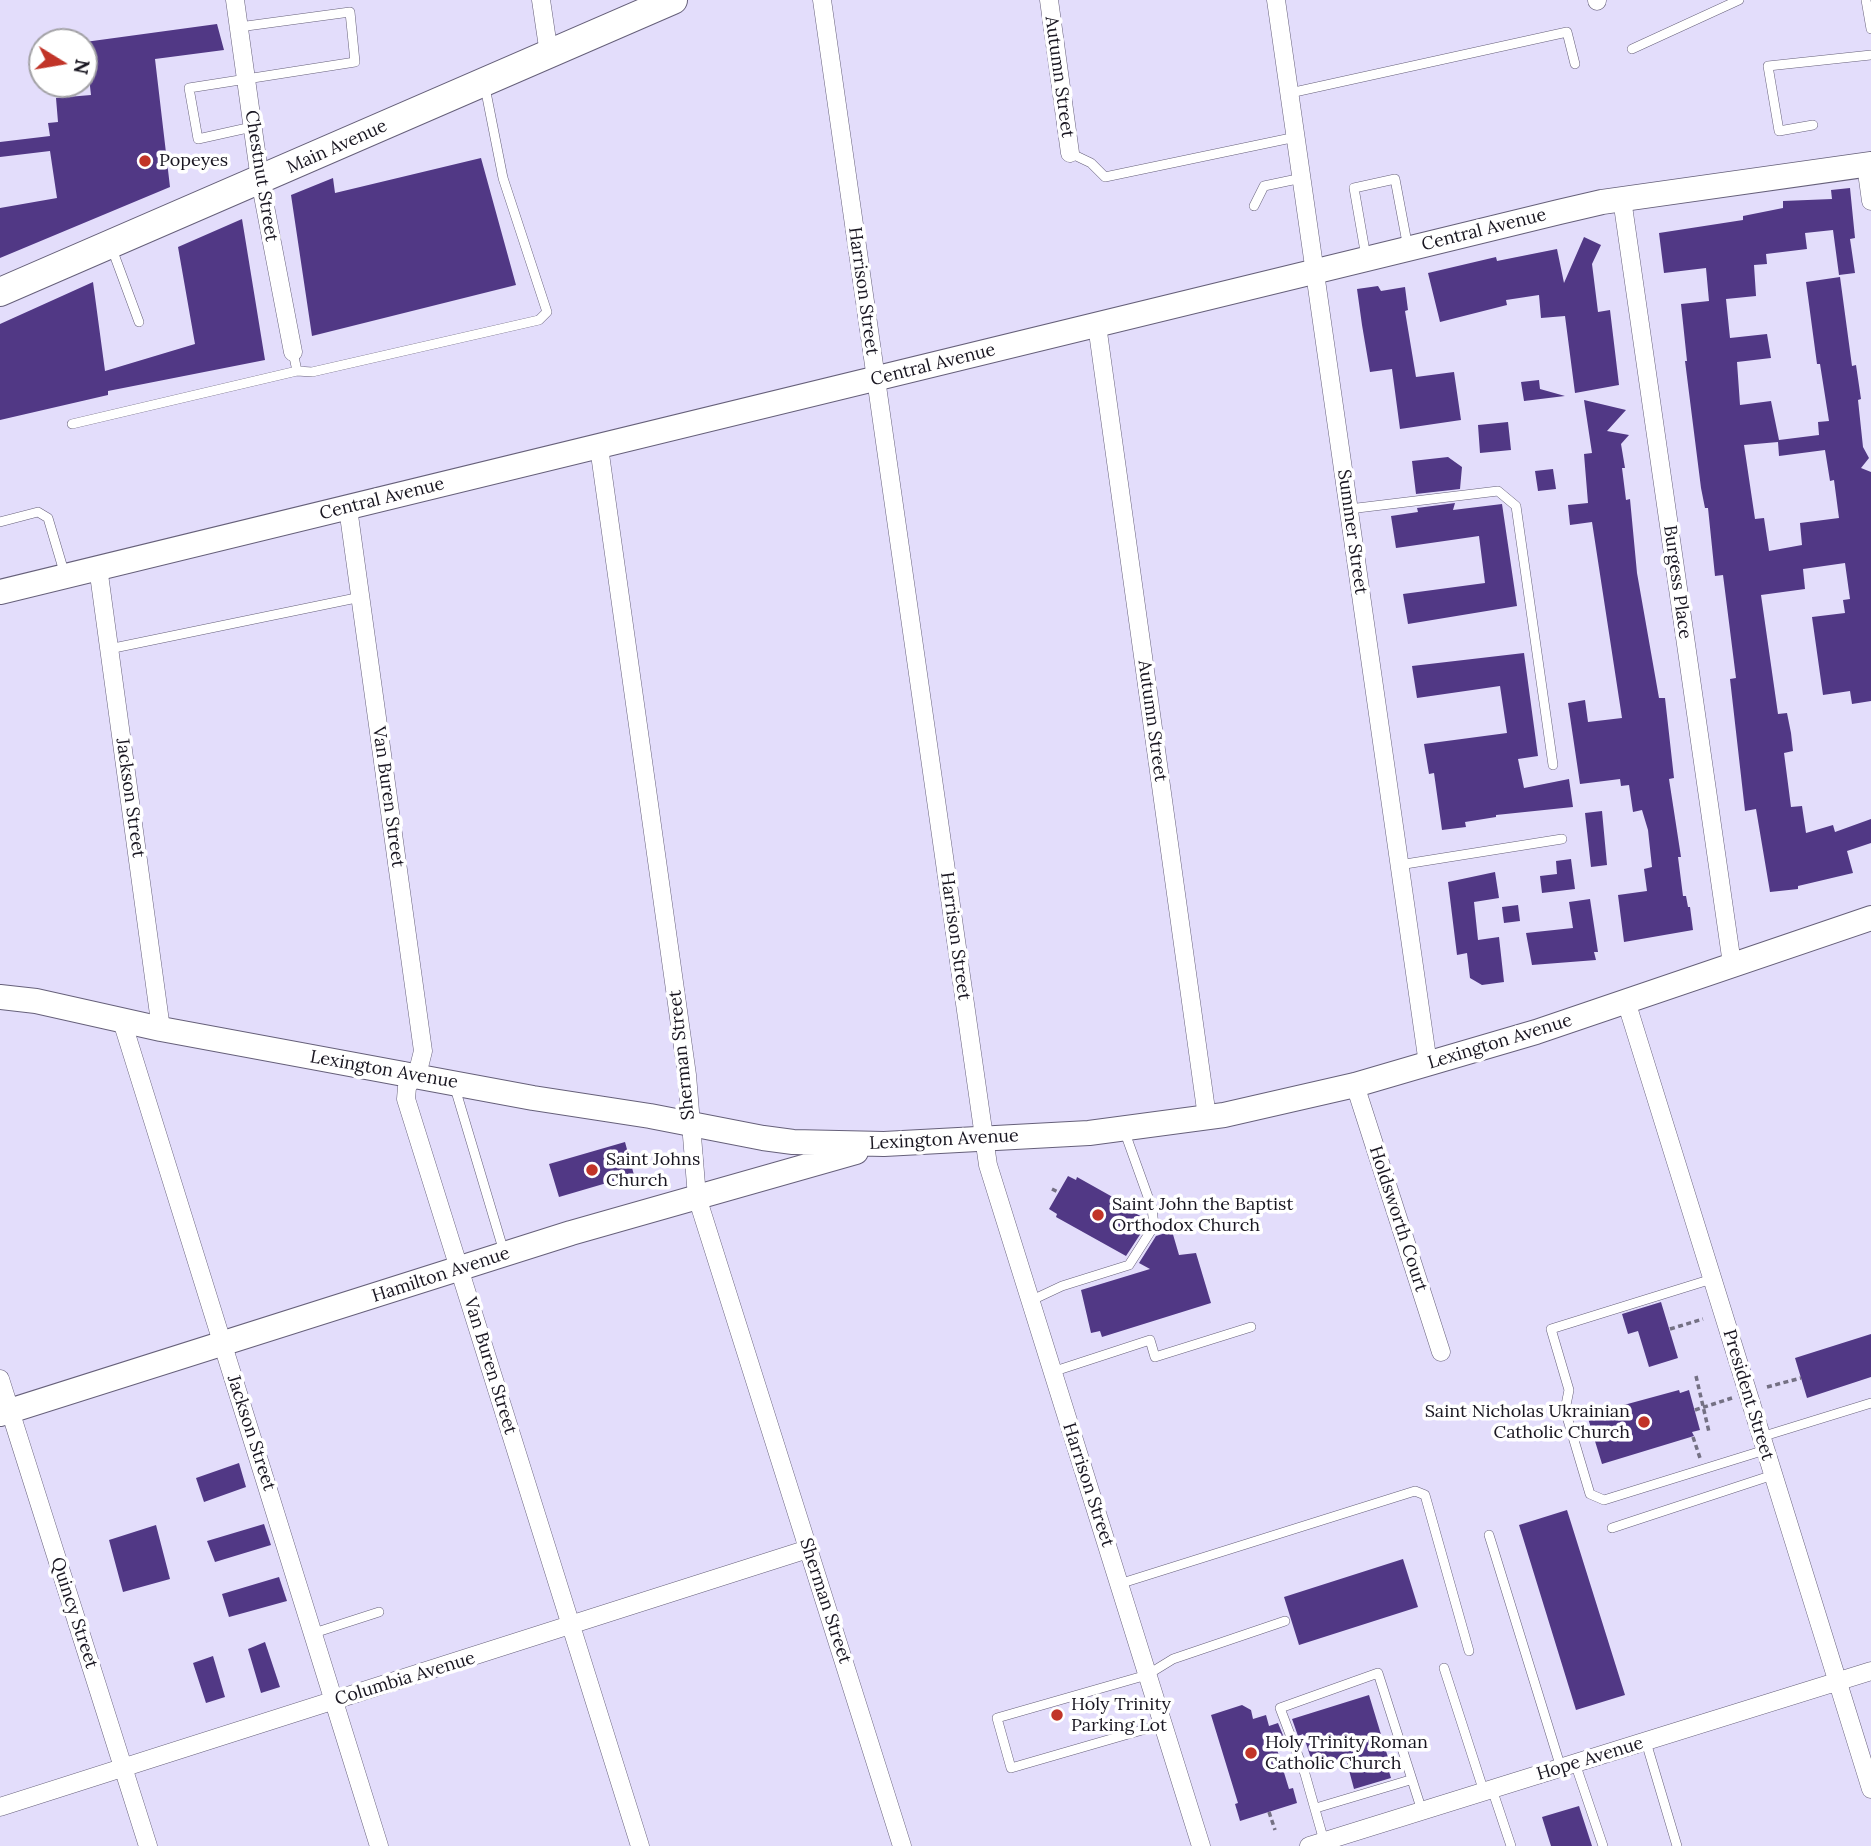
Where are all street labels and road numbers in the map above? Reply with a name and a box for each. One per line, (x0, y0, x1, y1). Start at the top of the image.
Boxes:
street label: Autumn Street (1040, 15, 1078, 139)
street label: Chestnut Street (240, 109, 282, 243)
street label: Main Avenue (283, 115, 391, 179)
street label: Central Avenue (1419, 204, 1549, 256)
street label: Harrison Street (843, 225, 883, 357)
street label: Central Avenue (868, 339, 998, 391)
street label: Summer Street (1333, 468, 1371, 596)
street label: Central Avenue (317, 473, 447, 525)
street label: Burgess Place (1658, 524, 1696, 640)
street label: Autumn Street (1133, 659, 1171, 783)
street label: Van Buren Street (367, 725, 409, 869)
street label: Jackson Street (111, 737, 149, 859)
street label: Harrison Street (935, 870, 975, 1002)
street label: Sherman Street (664, 989, 700, 1121)
street label: Lexington Avenue (1425, 1010, 1575, 1074)
street label: Lexington Avenue (308, 1046, 460, 1094)
street label: Lexington Avenue (869, 1125, 1019, 1155)
street label: Holdsworth Court (1364, 1143, 1432, 1295)
street label: Hamilton Avenue (369, 1243, 513, 1307)
street label: Van Buren Street (459, 1295, 521, 1437)
street label: President Street (1718, 1327, 1778, 1463)
street label: Jackson Street (222, 1372, 280, 1494)
street label: Harrison Street (1058, 1420, 1118, 1550)
street label: Sherman Street (795, 1536, 855, 1666)
street label: Quincy Street (46, 1555, 102, 1671)
street label: Columbia Avenue (332, 1647, 478, 1711)
street label: Hope Avenue (1534, 1733, 1646, 1785)

